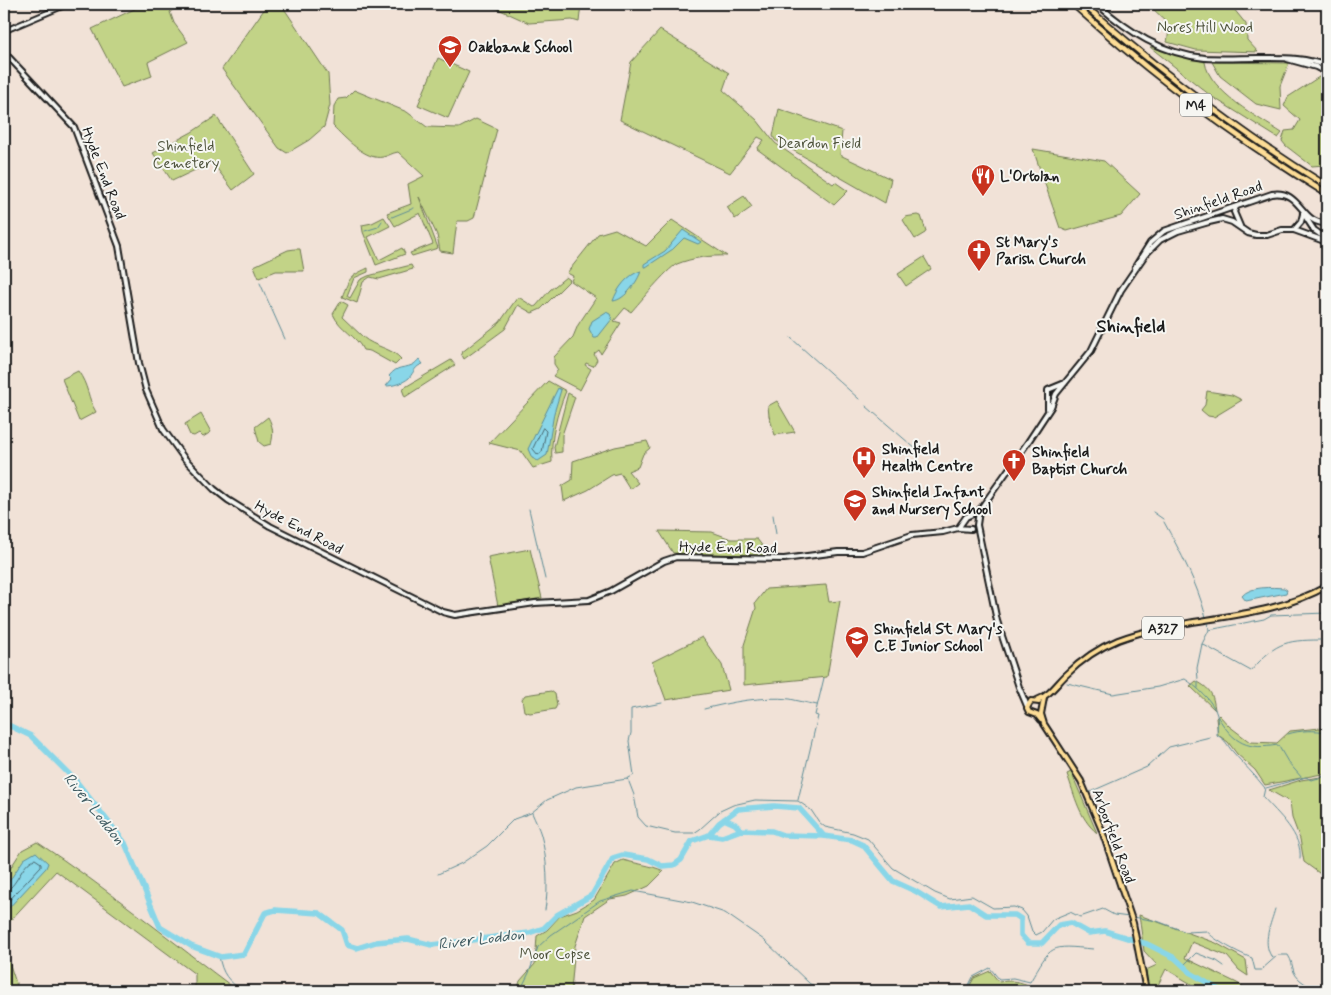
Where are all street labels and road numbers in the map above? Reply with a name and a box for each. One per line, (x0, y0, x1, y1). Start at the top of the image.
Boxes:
road number: M4 (1180, 94, 1212, 116)
street label: Hyde End Road (76, 124, 130, 223)
street label: Shinfield Road (1171, 176, 1265, 225)
street label: Hyde End Road (251, 496, 346, 560)
street label: Hyde End Road (679, 537, 777, 559)
road number: A327 (1142, 616, 1184, 640)
street label: Arborfield Road (1087, 786, 1139, 886)

